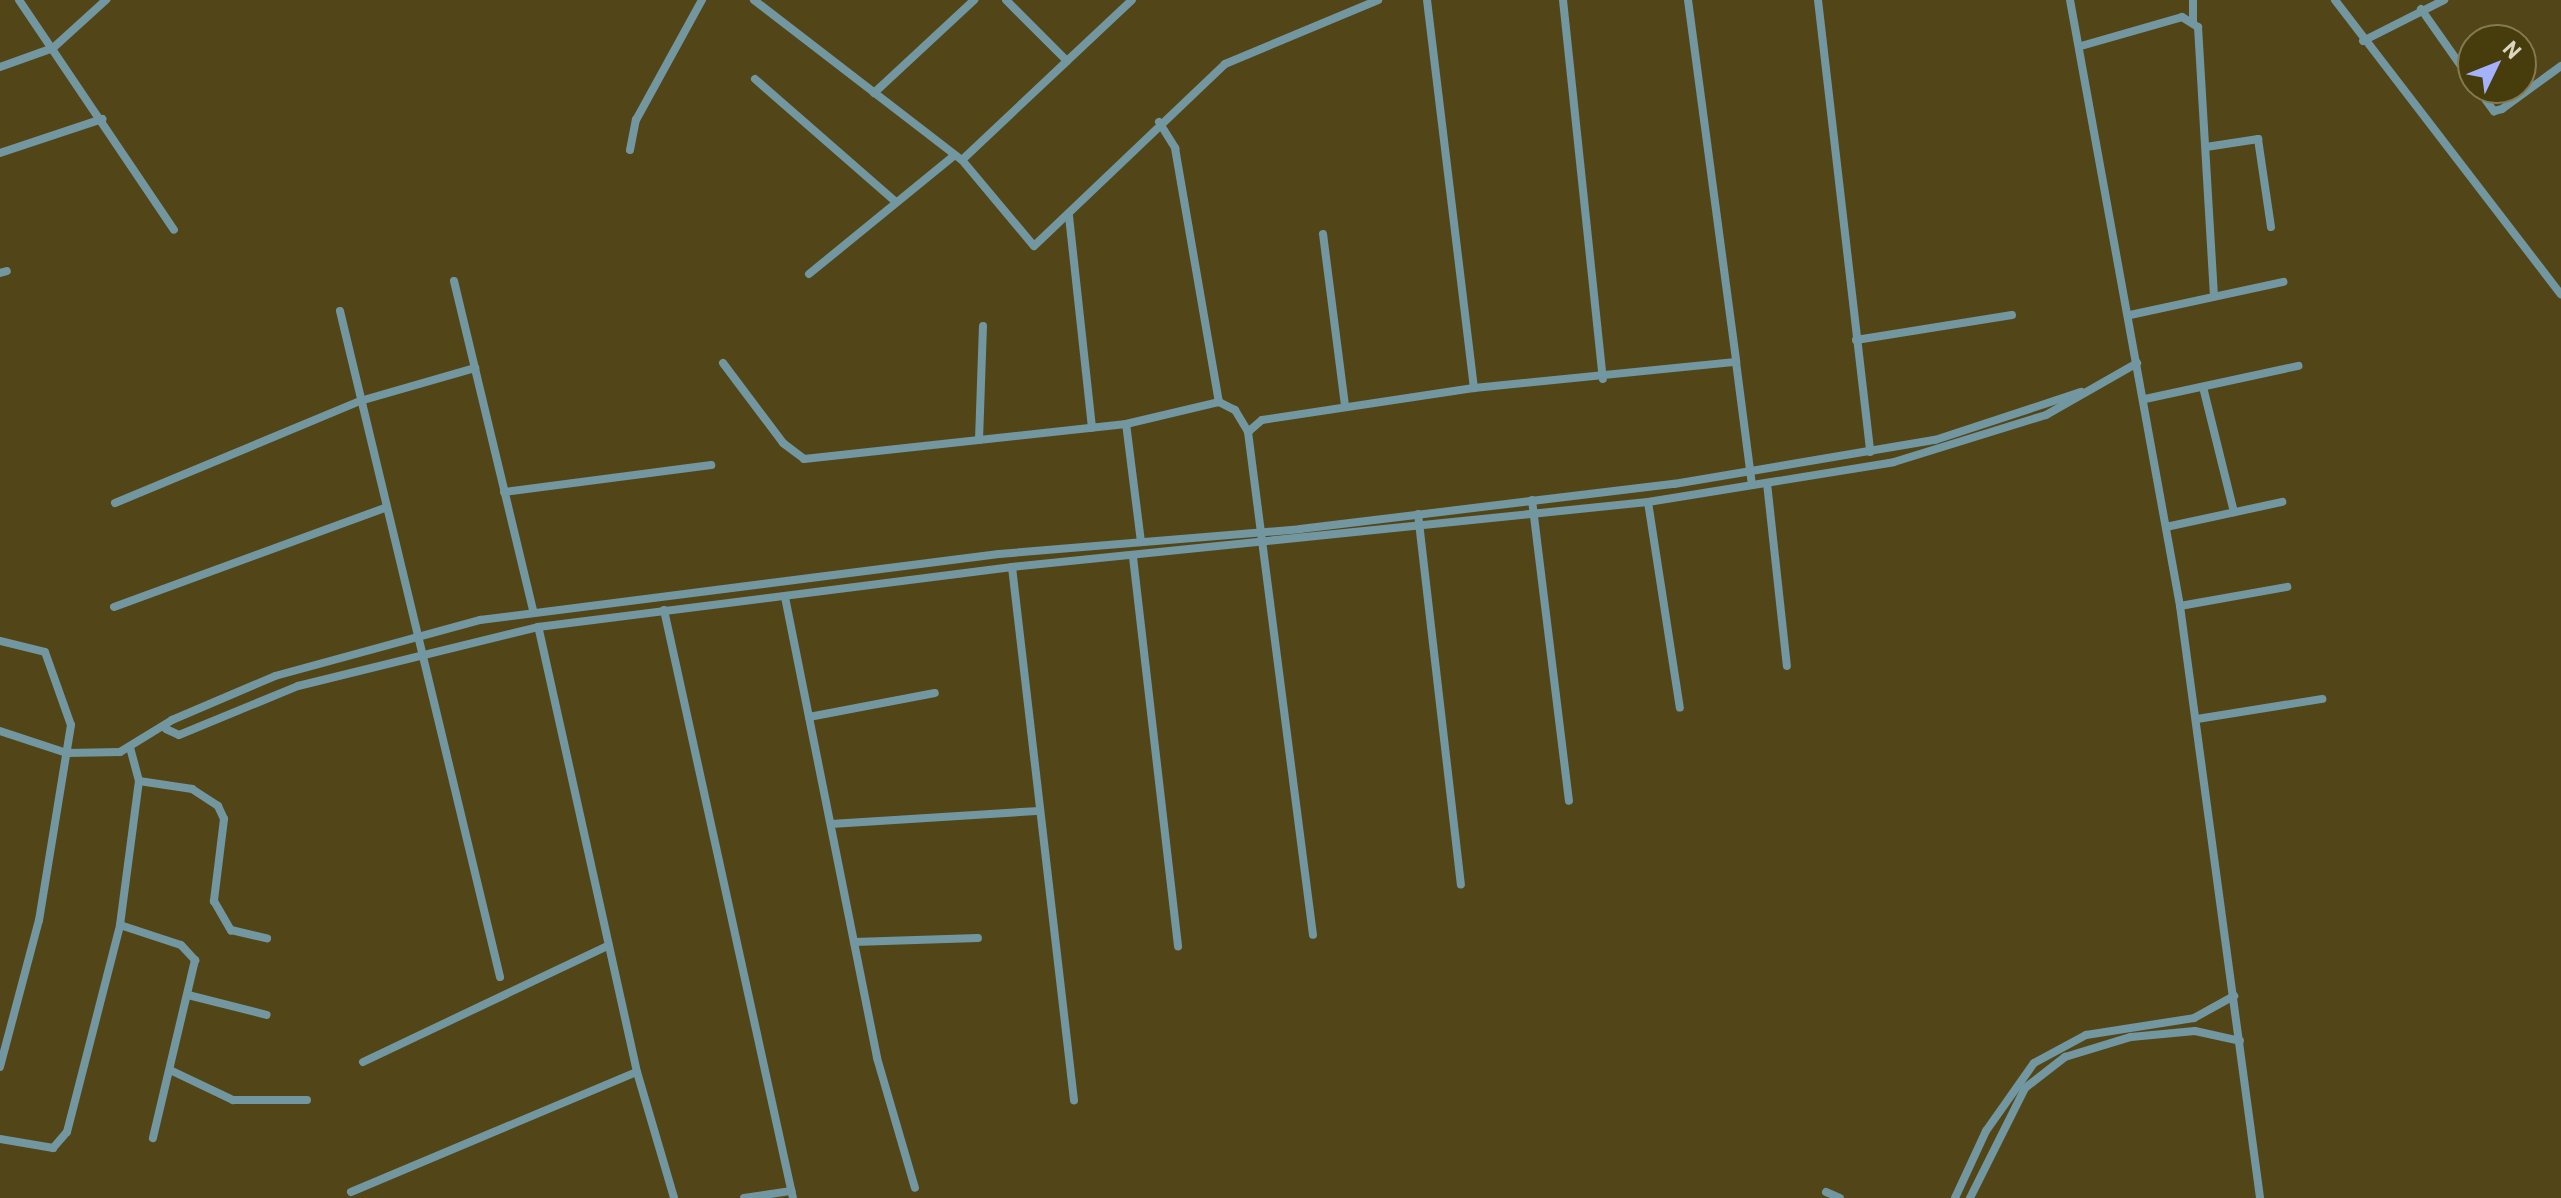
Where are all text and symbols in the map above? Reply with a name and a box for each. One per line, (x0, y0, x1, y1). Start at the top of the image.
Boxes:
north arrow (2457, 24, 2537, 104)
text: N (2499, 35, 2528, 63)

